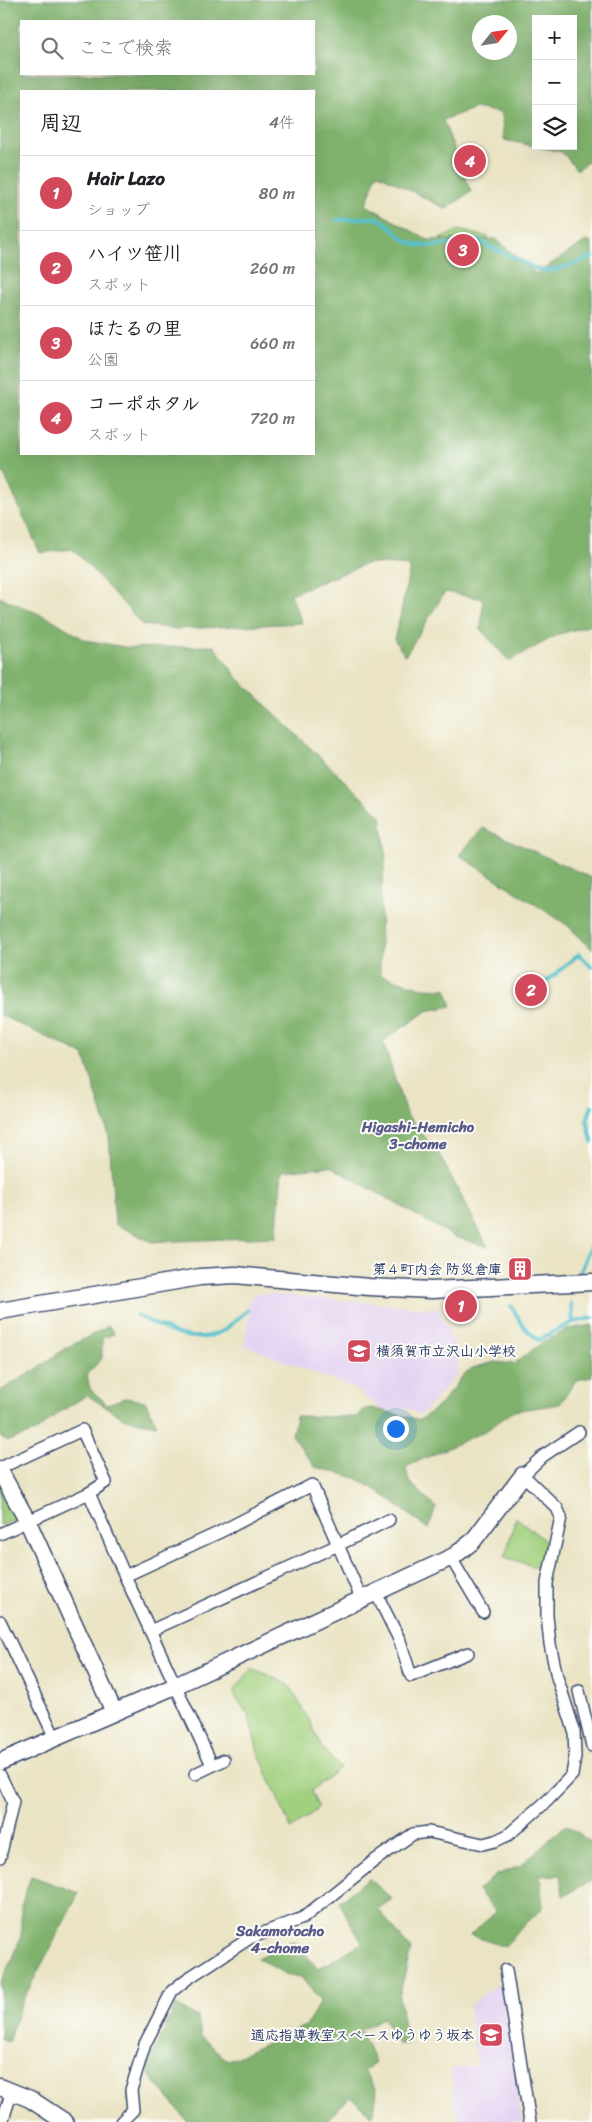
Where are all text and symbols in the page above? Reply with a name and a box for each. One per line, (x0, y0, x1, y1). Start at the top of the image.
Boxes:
north arrow (472, 15, 517, 60)
map controls (532, 15, 577, 150)
button: + (532, 15, 577, 60)
search box (20, 20, 315, 75)
text: ここで検索 (78, 31, 173, 64)
icon: search (38, 34, 66, 62)
button: − (532, 60, 577, 105)
text: 周辺 (40, 104, 82, 142)
button: layers (532, 105, 577, 150)
text: 4件 (269, 108, 295, 137)
pin: 4 (454, 142, 486, 180)
text: Hair Lazo (87, 162, 165, 195)
text: 1 (53, 179, 59, 208)
text: 80 m (259, 179, 295, 208)
text: ショップ (87, 195, 150, 224)
pin: 3 (447, 231, 479, 269)
text: ハイツ笹川 (87, 237, 182, 270)
text: 2 (51, 254, 61, 283)
text: 260 m (250, 254, 295, 283)
text: スポット (87, 270, 151, 299)
text: ほたるの里 (87, 312, 182, 345)
text: 3 (52, 329, 60, 358)
text: 660 m (250, 329, 295, 358)
text: 公園 (87, 345, 119, 374)
text: コーポホタル (87, 387, 200, 420)
text: 4 (51, 404, 61, 433)
text: 720 m (250, 404, 295, 433)
text: スポット (87, 420, 151, 449)
pin: 2 (515, 971, 547, 1009)
district label: Higashi-Hemicho 3-chome (361, 1114, 475, 1157)
building icon: 第４町内会 防災倉庫 (507, 1256, 533, 1282)
place label: 第４町内会 防災倉庫 (372, 1257, 502, 1282)
pin: 1 (445, 1287, 477, 1325)
school or university icon: 横須賀市立沢山小学校 (346, 1338, 372, 1364)
place label: 横須賀市立沢山小学校 (376, 1339, 516, 1364)
your location (383, 1416, 409, 1442)
district label: Sakamotocho 4-chome (235, 1918, 324, 1961)
school or university icon: 適応指導教室スペースゆうゆう坂本 (478, 2022, 504, 2048)
place label: 適応指導教室スペースゆうゆう坂本 (251, 2023, 474, 2048)

